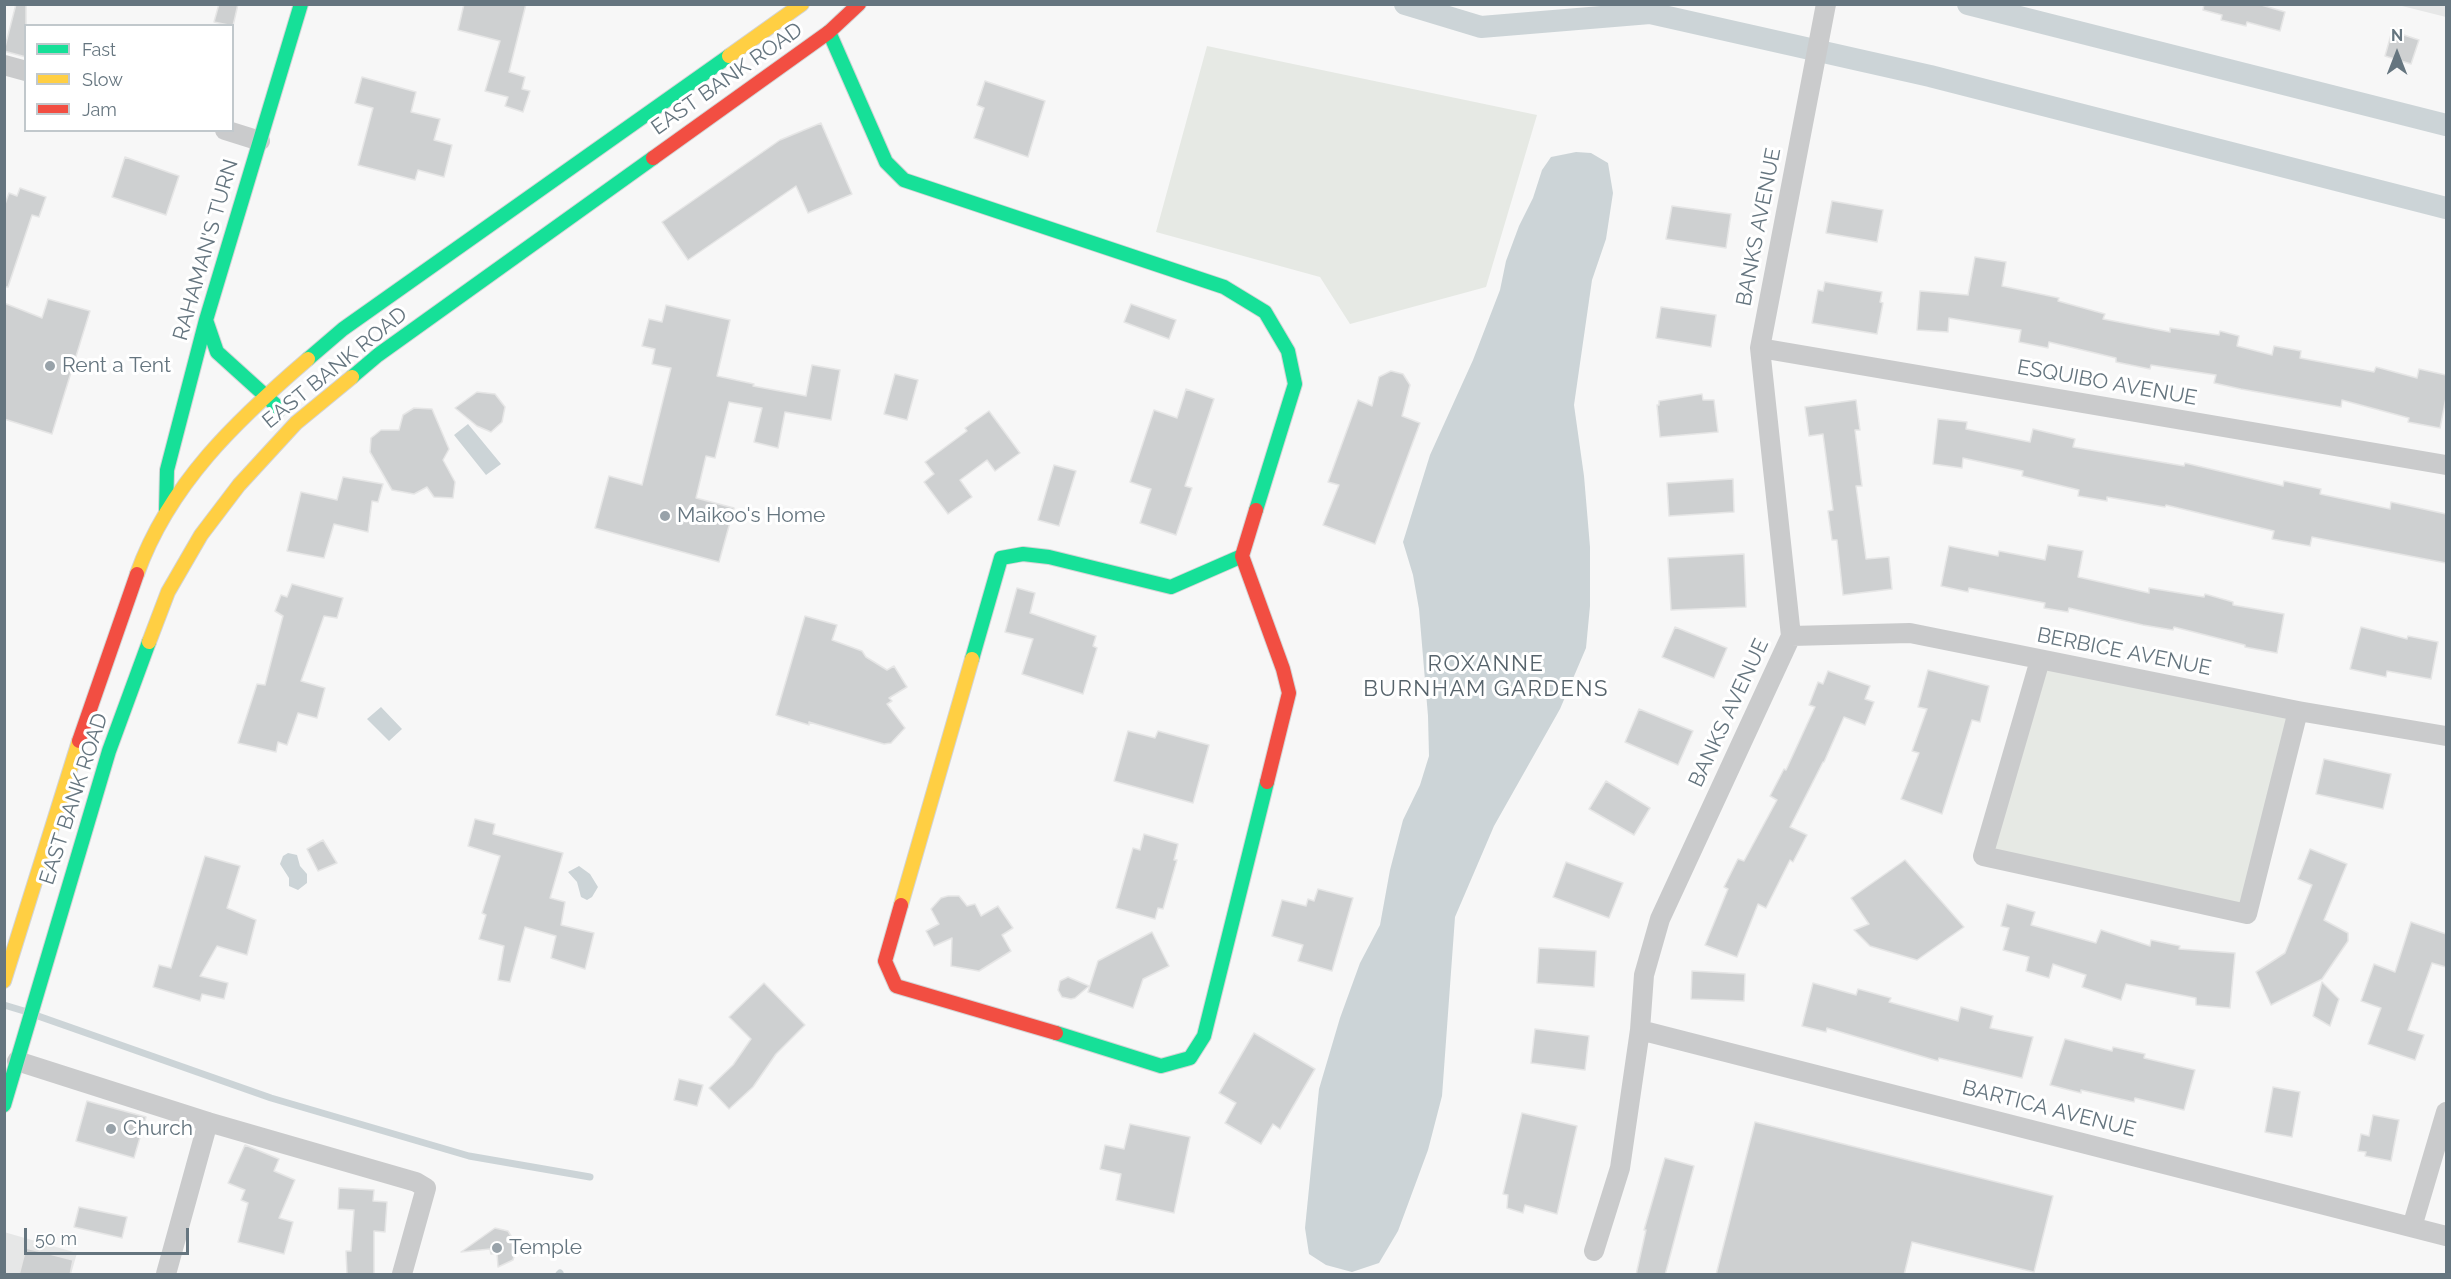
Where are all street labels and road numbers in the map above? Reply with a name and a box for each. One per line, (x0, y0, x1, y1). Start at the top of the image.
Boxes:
street label: EAST BANK ROAD (647, 17, 807, 141)
street label: BANKS AVENUE (1731, 146, 1787, 308)
street label: RAHAMAN'S TURN (168, 157, 244, 343)
street label: EAST BANK ROAD (258, 302, 412, 434)
street label: ESQUIBO AVENUE (2015, 355, 2199, 411)
street label: BERBICE AVENUE (2035, 623, 2213, 681)
street label: BANKS AVENUE (1684, 635, 1774, 791)
street label: EAST BANK ROAD (34, 710, 114, 888)
street label: BARTICA AVENUE (1960, 1075, 2138, 1143)

